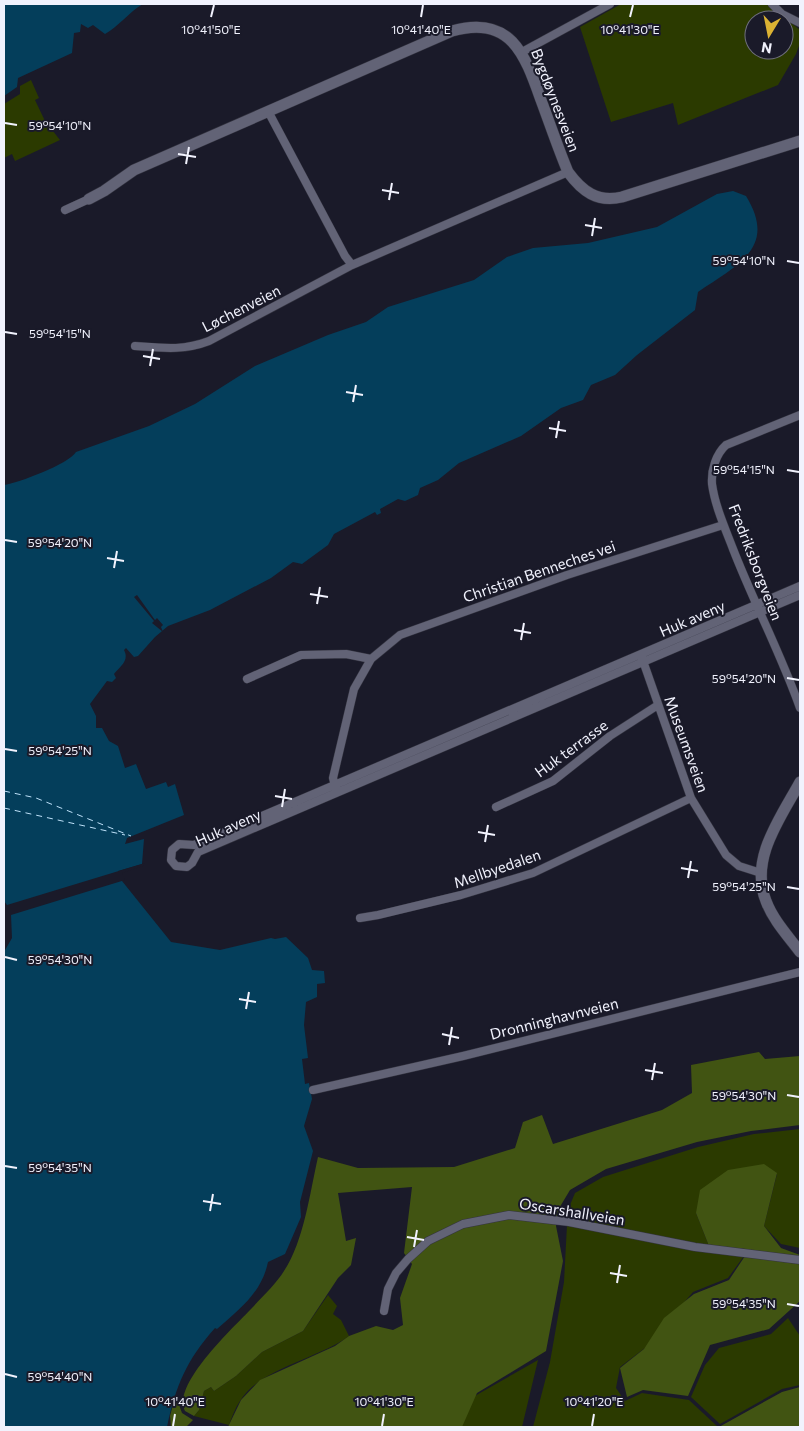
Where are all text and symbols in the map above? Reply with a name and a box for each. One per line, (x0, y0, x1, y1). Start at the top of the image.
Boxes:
north arrow (744, 10, 794, 60)
text: 10°41'50"E (181, 22, 241, 36)
text: 10°41'40"E (391, 22, 451, 36)
text: 10°41'30"E (600, 22, 660, 36)
text: N (760, 39, 773, 58)
street label: Bygdøynesveien (528, 46, 584, 154)
text: 59°54'10"N (29, 118, 91, 132)
text: 59°54'10"N (713, 253, 775, 267)
street label: Løchenveien (199, 281, 283, 335)
text: 59°54'15"N (29, 326, 91, 340)
text: 59°54'15"N (713, 462, 775, 476)
street label: Fredriksborgveien (726, 501, 786, 623)
text: 59°54'20"N (28, 535, 92, 549)
street label: Christian Benneches vei (460, 536, 618, 606)
street label: Huk aveny (656, 596, 728, 640)
text: 59°54'20"N (712, 671, 776, 685)
street label: Museumsveien (661, 693, 713, 795)
street label: Huk terrasse (531, 715, 611, 781)
text: 59°54'25"N (28, 743, 92, 757)
street label: Huk aveny (192, 804, 264, 849)
street label: Mellbyedalen (451, 845, 543, 891)
text: 59°54'25"N (712, 879, 776, 893)
text: 59°54'30"N (28, 952, 92, 966)
street label: Dronninghavnveien (488, 993, 620, 1043)
text: 59°54'30"N (712, 1088, 776, 1102)
text: 59°54'35"N (28, 1160, 92, 1174)
street label: Oscarshallveien (518, 1194, 626, 1228)
text: 59°54'35"N (712, 1296, 776, 1310)
text: 59°54'40"N (28, 1369, 92, 1383)
text: 10°41'40"E (145, 1394, 205, 1408)
text: 10°41'30"E (354, 1394, 414, 1408)
text: 10°41'20"E (564, 1394, 624, 1408)

